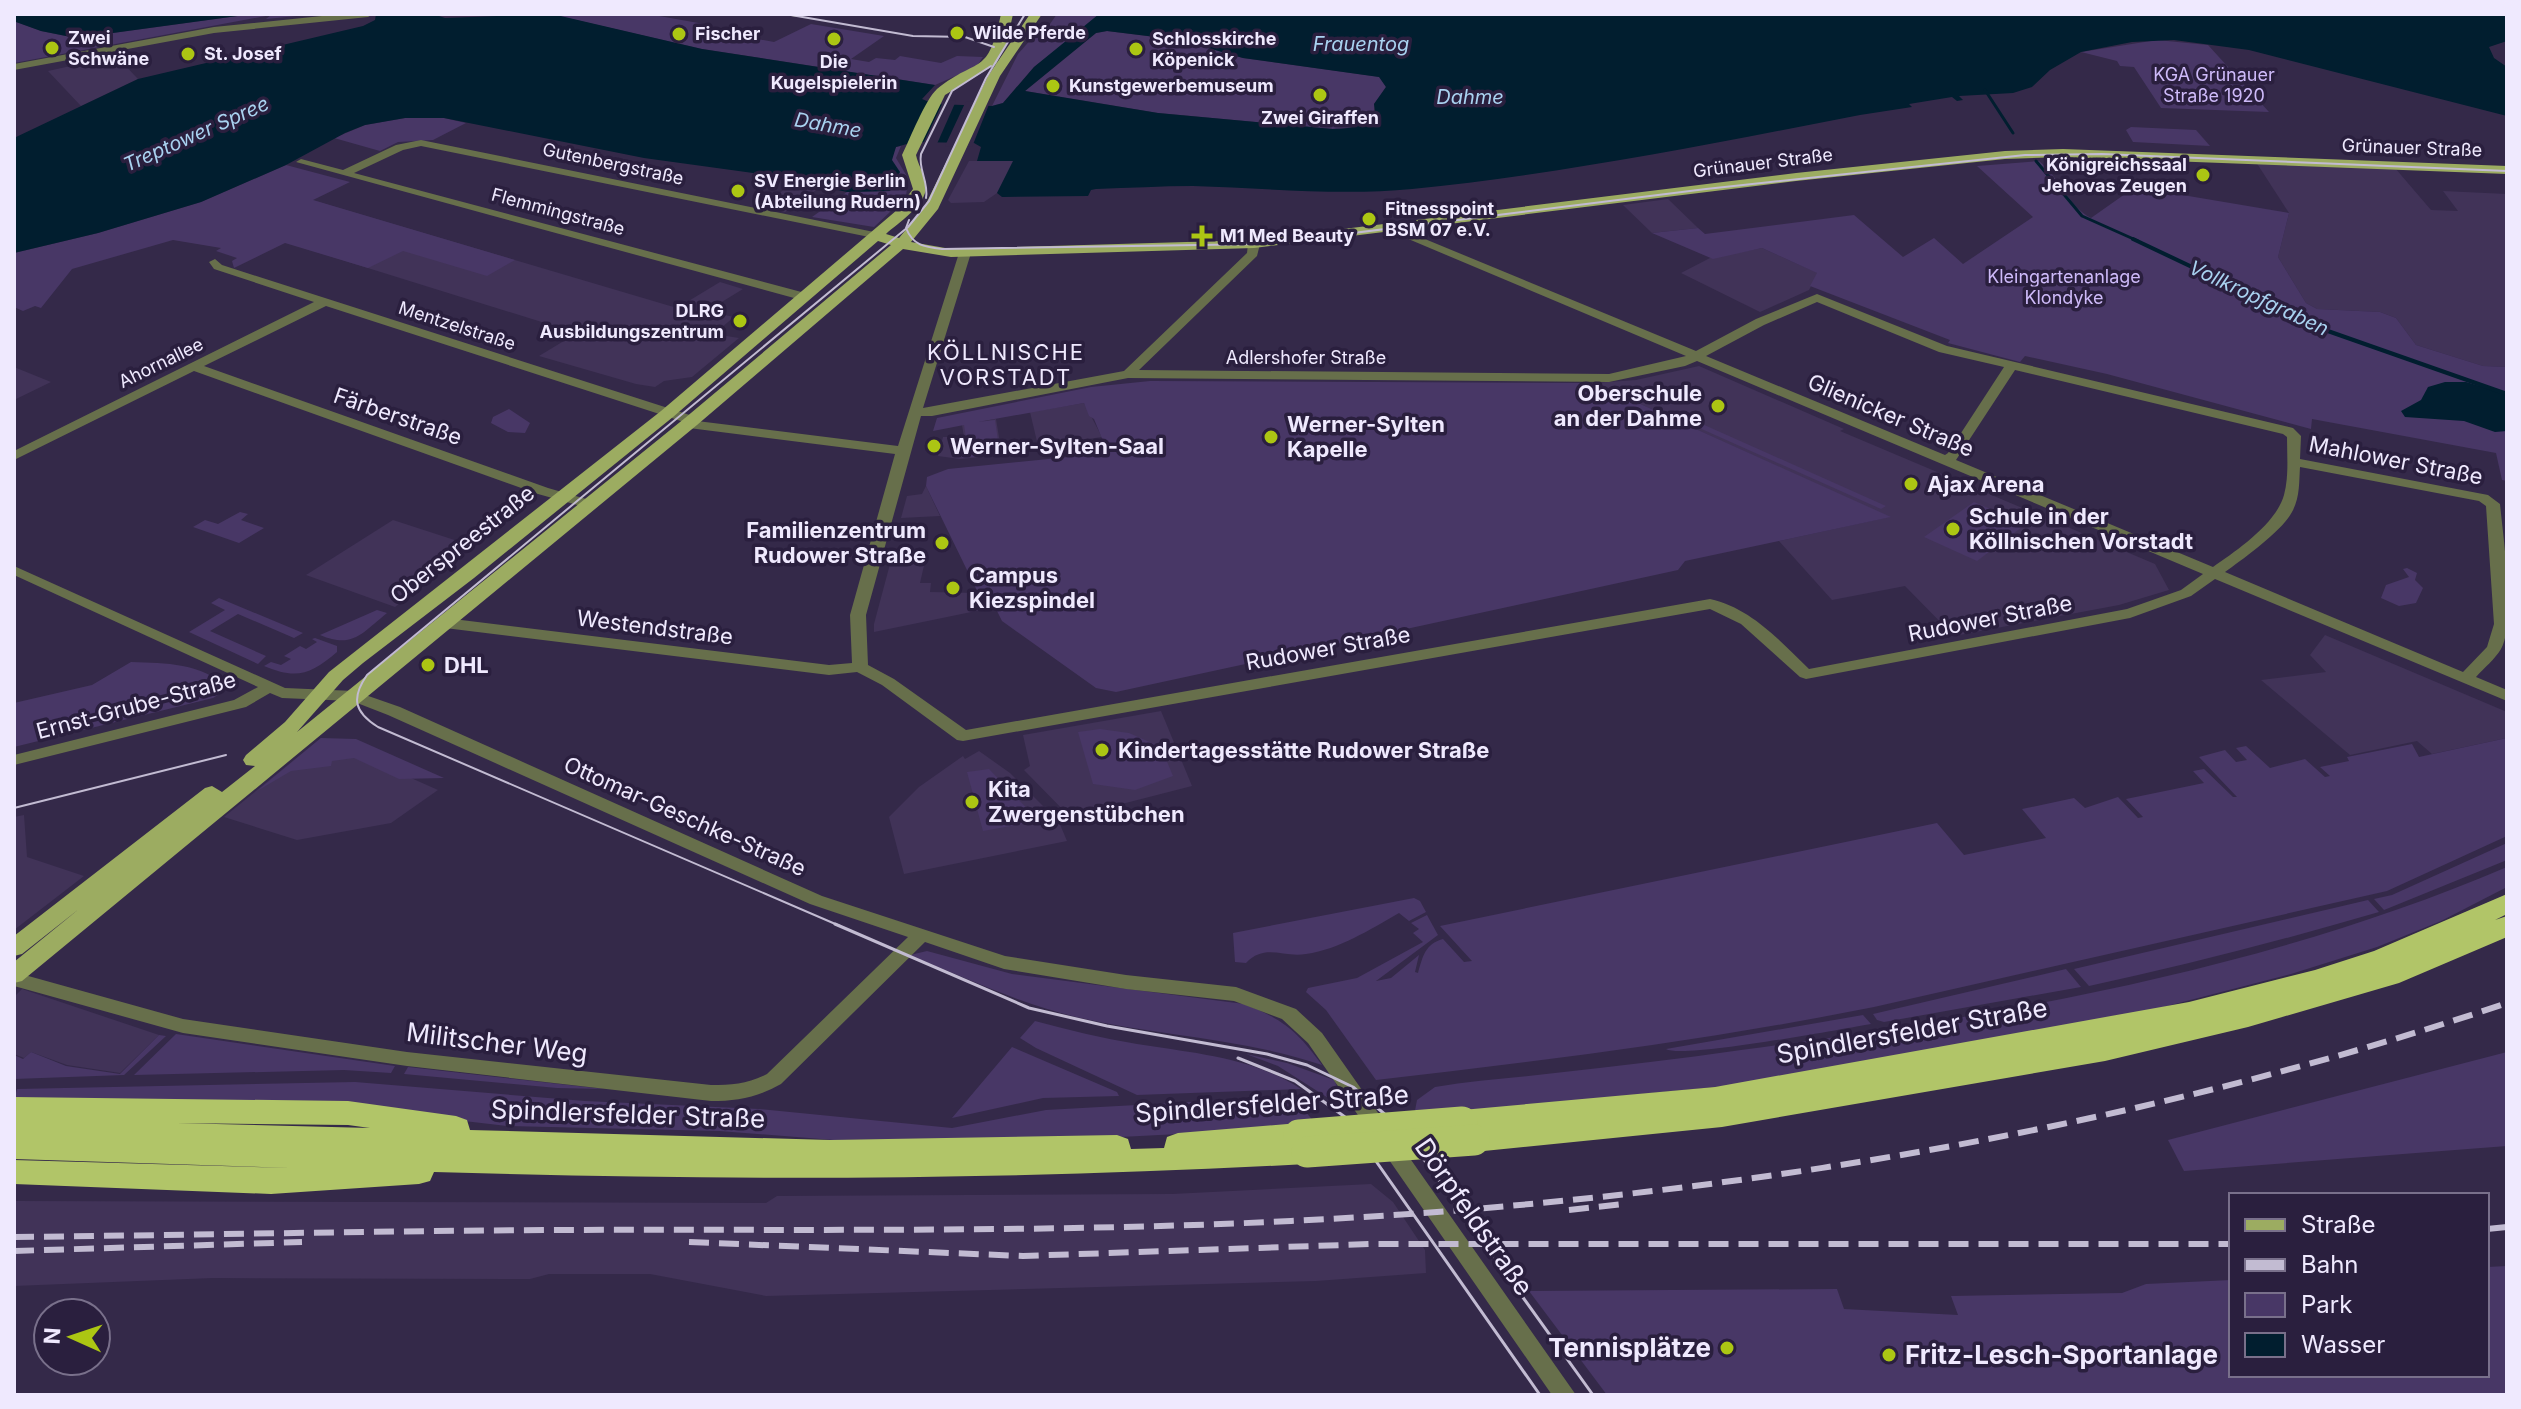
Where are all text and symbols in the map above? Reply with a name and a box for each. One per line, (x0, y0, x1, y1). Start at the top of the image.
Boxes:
place label: Wilde Pferde (973, 22, 1086, 43)
place label: Fischer (695, 23, 760, 44)
marker: Wilde Pferde (948, 24, 966, 42)
marker: Fischer (670, 25, 688, 43)
place label: Zwei Schwäne (68, 27, 149, 69)
place label: Schlosskirche Köpenick (1152, 28, 1277, 70)
marker: Die Kugelspielerin (825, 30, 843, 48)
water label: Frauentog (1313, 32, 1409, 56)
marker: Zwei Schwäne (43, 39, 61, 57)
marker: Schlosskirche Köpenick (1127, 40, 1145, 58)
place label: St. Josef (204, 43, 282, 64)
marker: St. Josef (179, 45, 197, 63)
place label: Die Kugelspielerin (771, 51, 897, 93)
park label: KGA Grünauer Straße 1920 (2153, 64, 2275, 106)
place label: Kunstgewerbemuseum (1069, 75, 1274, 96)
marker: Kunstgewerbemuseum (1044, 77, 1062, 95)
water label: Dahme (1436, 85, 1504, 109)
marker: Zwei Giraffen (1311, 86, 1329, 104)
water label: Treptower Spree (120, 91, 272, 177)
water label: Dahme (793, 107, 863, 143)
place label: Zwei Giraffen (1261, 107, 1379, 128)
street label: Grünauer Straße (2341, 135, 2483, 160)
street label: Gutenbergstraße (541, 138, 686, 189)
street label: Grünauer Straße (1692, 144, 1834, 181)
place label: Königreichssaal Jehovas Zeugen (2041, 154, 2187, 196)
marker: Königreichssaal Jehovas Zeugen (2194, 166, 2212, 184)
place label: SV Energie Berlin (Abteilung Rudern) (754, 170, 921, 212)
marker: SV Energie Berlin (Abteilung Rudern) (729, 182, 747, 200)
street label: Flemmingstraße (489, 184, 627, 239)
place label: Fitnesspoint BSM 07 e.V. (1385, 198, 1495, 240)
marker: Fitnesspoint BSM 07 e.V. (1360, 210, 1378, 228)
marker: M1 Med Beauty (1191, 225, 1213, 247)
place label: M1 Med Beauty (1220, 225, 1354, 246)
water label: Vollkropfgraben (2185, 255, 2333, 341)
park label: Kleingartenanlage Klondyke (1987, 266, 2141, 308)
street label: Mentzelstraße (396, 297, 518, 354)
place label: DLRG Ausbildungszentrum (540, 300, 724, 342)
marker: DLRG Ausbildungszentrum (731, 312, 749, 330)
street label: Ahornallee (115, 333, 206, 392)
district label: KÖLLNISCHE VORSTADT (927, 339, 1085, 390)
street label: Adlershofer Straße (1226, 347, 1386, 368)
street label: Glienicker Straße (1804, 368, 1978, 462)
place label: Oberschule an der Dahme (1554, 380, 1702, 431)
street label: Färberstraße (330, 382, 466, 450)
marker: Oberschule an der Dahme (1709, 397, 1727, 415)
place label: Werner-Sylten Kapelle (1287, 411, 1445, 462)
marker: Werner-Sylten Kapelle (1262, 428, 1280, 446)
street label: Mahlower Straße (2307, 430, 2485, 490)
place label: Werner-Sylten-Saal (950, 433, 1164, 459)
marker: Werner-Sylten-Saal (925, 437, 943, 455)
place label: Ajax Arena (1927, 471, 2045, 497)
marker: Ajax Arena (1902, 475, 1920, 493)
street label: Oberspreestraße (385, 480, 539, 608)
place label: Schule in der Köllnischen Vorstadt (1969, 503, 2193, 554)
place label: Familienzentrum Rudower Straße (746, 517, 926, 568)
marker: Schule in der Köllnischen Vorstadt (1944, 520, 1962, 538)
marker: Familienzentrum Rudower Straße (933, 534, 951, 552)
place label: Campus Kiezspindel (969, 562, 1095, 613)
marker: Campus Kiezspindel (944, 579, 962, 597)
street label: Rudower Straße (1906, 589, 2074, 647)
street label: Westendstraße (575, 605, 735, 649)
street label: Rudower Straße (1244, 621, 1412, 675)
place label: DHL (444, 652, 489, 678)
marker: DHL (419, 656, 437, 674)
street label: Ernst-Grube-Straße (33, 666, 239, 744)
place label: Kindertagesstätte Rudower Straße (1118, 737, 1489, 763)
marker: Kindertagesstätte Rudower Straße (1093, 741, 1111, 759)
street label: Ottomar-Geschke-Straße (560, 751, 810, 881)
place label: Kita Zwergenstübchen (988, 776, 1185, 827)
marker: Kita Zwergenstübchen (963, 793, 981, 811)
street label: Spindlersfelder Straße (1774, 991, 2050, 1070)
street label: Militscher Weg (405, 1016, 589, 1069)
street label: Spindlersfelder Straße (1134, 1078, 1410, 1129)
street label: Spindlersfelder Straße (490, 1093, 766, 1134)
street label: Dörpfeldstraße (1409, 1132, 1540, 1301)
legend (2229, 1193, 2489, 1377)
text: Straße (2301, 1210, 2376, 1239)
text: Bahn (2301, 1250, 2359, 1279)
text: Park (2301, 1290, 2352, 1319)
north arrow (32, 1297, 112, 1377)
text: N (39, 1327, 65, 1345)
text: Wasser (2301, 1330, 2385, 1359)
place label: Tennisplätze (1548, 1332, 1711, 1363)
marker: Tennisplätze (1718, 1339, 1736, 1357)
place label: Fritz-Lesch-Sportanlage (1905, 1339, 2218, 1370)
marker: Fritz-Lesch-Sportanlage (1880, 1346, 1898, 1364)

